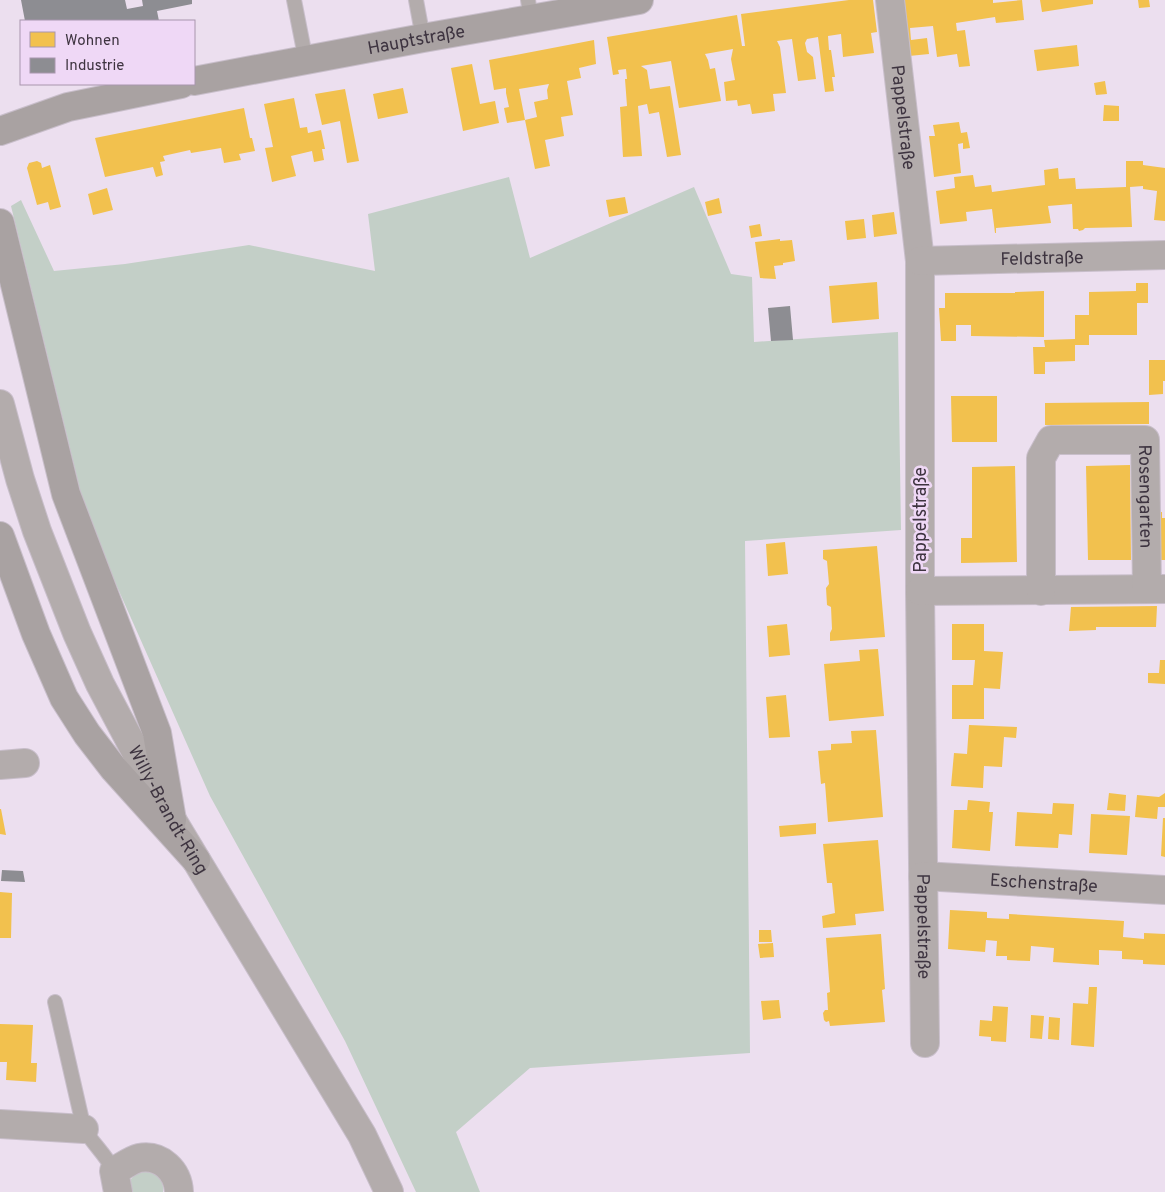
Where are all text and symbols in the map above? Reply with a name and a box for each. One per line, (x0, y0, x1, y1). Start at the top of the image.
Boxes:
legend (20, 20, 195, 85)
street label: Hauptstraße (366, 21, 467, 61)
text: Wohnen (65, 32, 120, 51)
text: Industrie (65, 57, 124, 76)
street label: Pappelstraße (885, 64, 919, 171)
street label: Feldstraße (1000, 247, 1084, 272)
street label: Rosengarten (1132, 444, 1156, 548)
street label: Pappelstraße (910, 467, 933, 573)
street label: Willy-Brandt-Ring (122, 742, 212, 879)
street label: Eschenstraße (989, 870, 1098, 899)
street label: Pappelstraße (910, 873, 934, 979)

